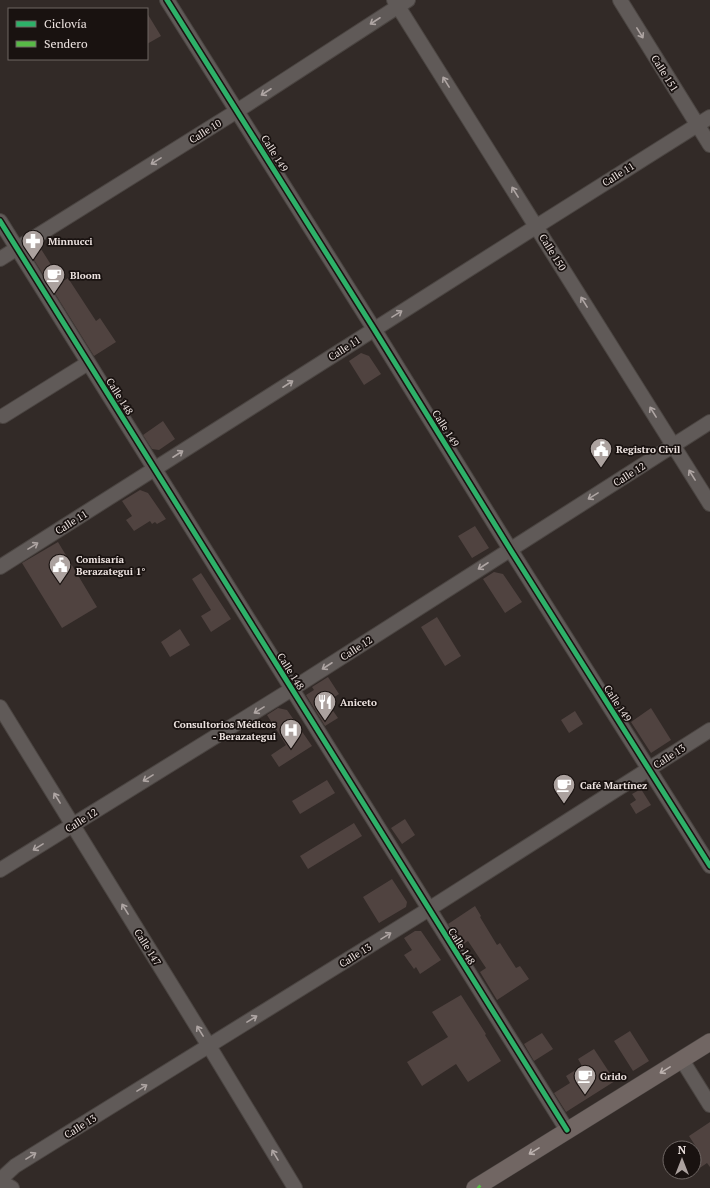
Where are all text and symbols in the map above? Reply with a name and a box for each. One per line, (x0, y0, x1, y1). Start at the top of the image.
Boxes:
legend (8, 8, 148, 60)
text: Ciclovía (44, 16, 87, 31)
one-way arrow (370, 17, 381, 25)
one-way arrow (637, 27, 645, 39)
text: Sendero (44, 36, 88, 51)
street label: Calle 151 (648, 52, 681, 94)
one-way arrow (442, 77, 450, 88)
one-way arrow (261, 88, 272, 96)
street label: Calle 10 (187, 116, 224, 146)
street label: Calle 149 (258, 132, 291, 174)
one-way arrow (150, 158, 162, 166)
street label: Calle 11 (600, 159, 637, 189)
one-way arrow (511, 186, 519, 198)
pharmacy icon: Minnucci (20, 228, 46, 261)
street label: Calle 150 (536, 231, 569, 273)
place label: Minnucci (48, 235, 93, 248)
cafe icon: Bloom (41, 262, 67, 295)
place label: Bloom (70, 269, 102, 282)
one-way arrow (580, 297, 588, 308)
one-way arrow (391, 310, 402, 318)
street label: Calle 11 (326, 333, 363, 364)
street label: Calle 148 (103, 375, 136, 417)
one-way arrow (282, 380, 293, 388)
street label: Calle 149 (429, 407, 462, 449)
one-way arrow (649, 407, 657, 418)
public building icon: Registro Civil (588, 436, 614, 469)
place label: Registro Civil (616, 443, 681, 456)
one-way arrow (172, 450, 183, 458)
street label: Calle 12 (611, 459, 648, 489)
one-way arrow (687, 469, 695, 481)
one-way arrow (587, 493, 599, 501)
street label: Calle 11 (53, 507, 90, 537)
one-way arrow (27, 542, 38, 550)
public building icon: Comisaría Berazategui 1° (47, 552, 73, 585)
place label: Comisaría Berazategui 1° (76, 553, 146, 578)
one-way arrow (478, 562, 489, 570)
street label: Calle 12 (338, 633, 375, 664)
street label: Calle 148 (274, 650, 307, 692)
one-way arrow (321, 663, 333, 671)
street label: Calle 149 (601, 683, 634, 724)
restaurant icon: Aniceto (312, 689, 338, 722)
place label: Aniceto (340, 696, 377, 709)
one-way arrow (253, 706, 265, 714)
hospital icon: Consultorios Médicos - Berazategui (278, 717, 304, 750)
place label: Consultorios Médicos - Berazategui (173, 718, 277, 743)
street label: Calle 13 (651, 741, 688, 772)
cafe icon: Café Martínez (551, 772, 577, 805)
one-way arrow (142, 775, 154, 783)
place label: Café Martínez (580, 779, 647, 792)
one-way arrow (52, 792, 60, 804)
street label: Calle 12 (63, 805, 100, 835)
one-way arrow (33, 843, 44, 851)
one-way arrow (121, 904, 129, 915)
street label: Calle 148 (445, 925, 478, 967)
street label: Calle 147 (131, 926, 164, 968)
one-way arrow (380, 931, 392, 939)
street label: Calle 13 (337, 940, 374, 970)
one-way arrow (246, 1015, 258, 1023)
one-way arrow (196, 1025, 204, 1037)
cafe icon: Grido (572, 1063, 598, 1096)
one-way arrow (660, 1066, 671, 1074)
place label: Grido (600, 1070, 627, 1083)
one-way arrow (136, 1083, 148, 1091)
street label: Calle 13 (62, 1111, 99, 1141)
north arrow (662, 1140, 702, 1180)
text: N (678, 1143, 687, 1157)
one-way arrow (528, 1146, 539, 1155)
one-way arrow (271, 1150, 279, 1161)
one-way arrow (25, 1152, 36, 1160)

